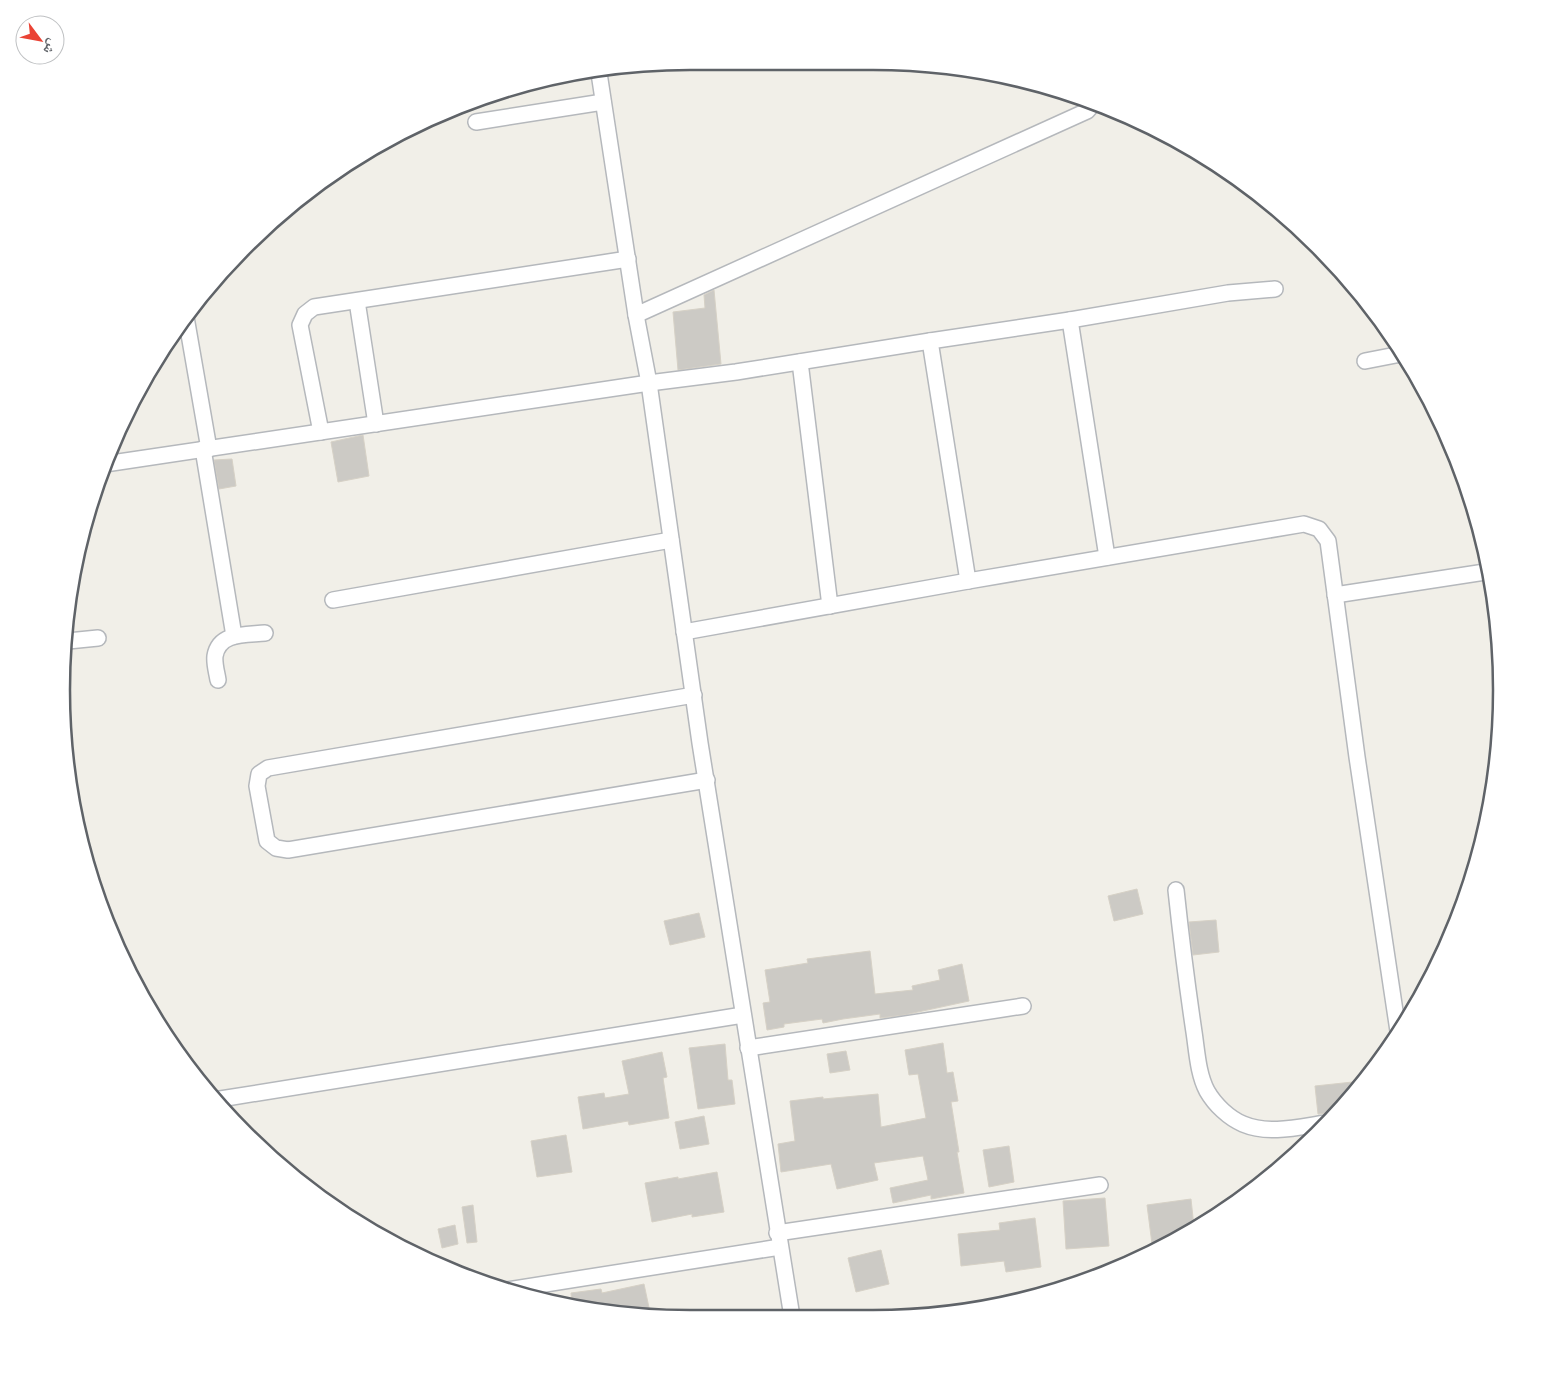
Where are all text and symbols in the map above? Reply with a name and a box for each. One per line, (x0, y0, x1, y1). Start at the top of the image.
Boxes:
north arrow (15, 15, 65, 65)
text: ش (39, 35, 63, 59)

